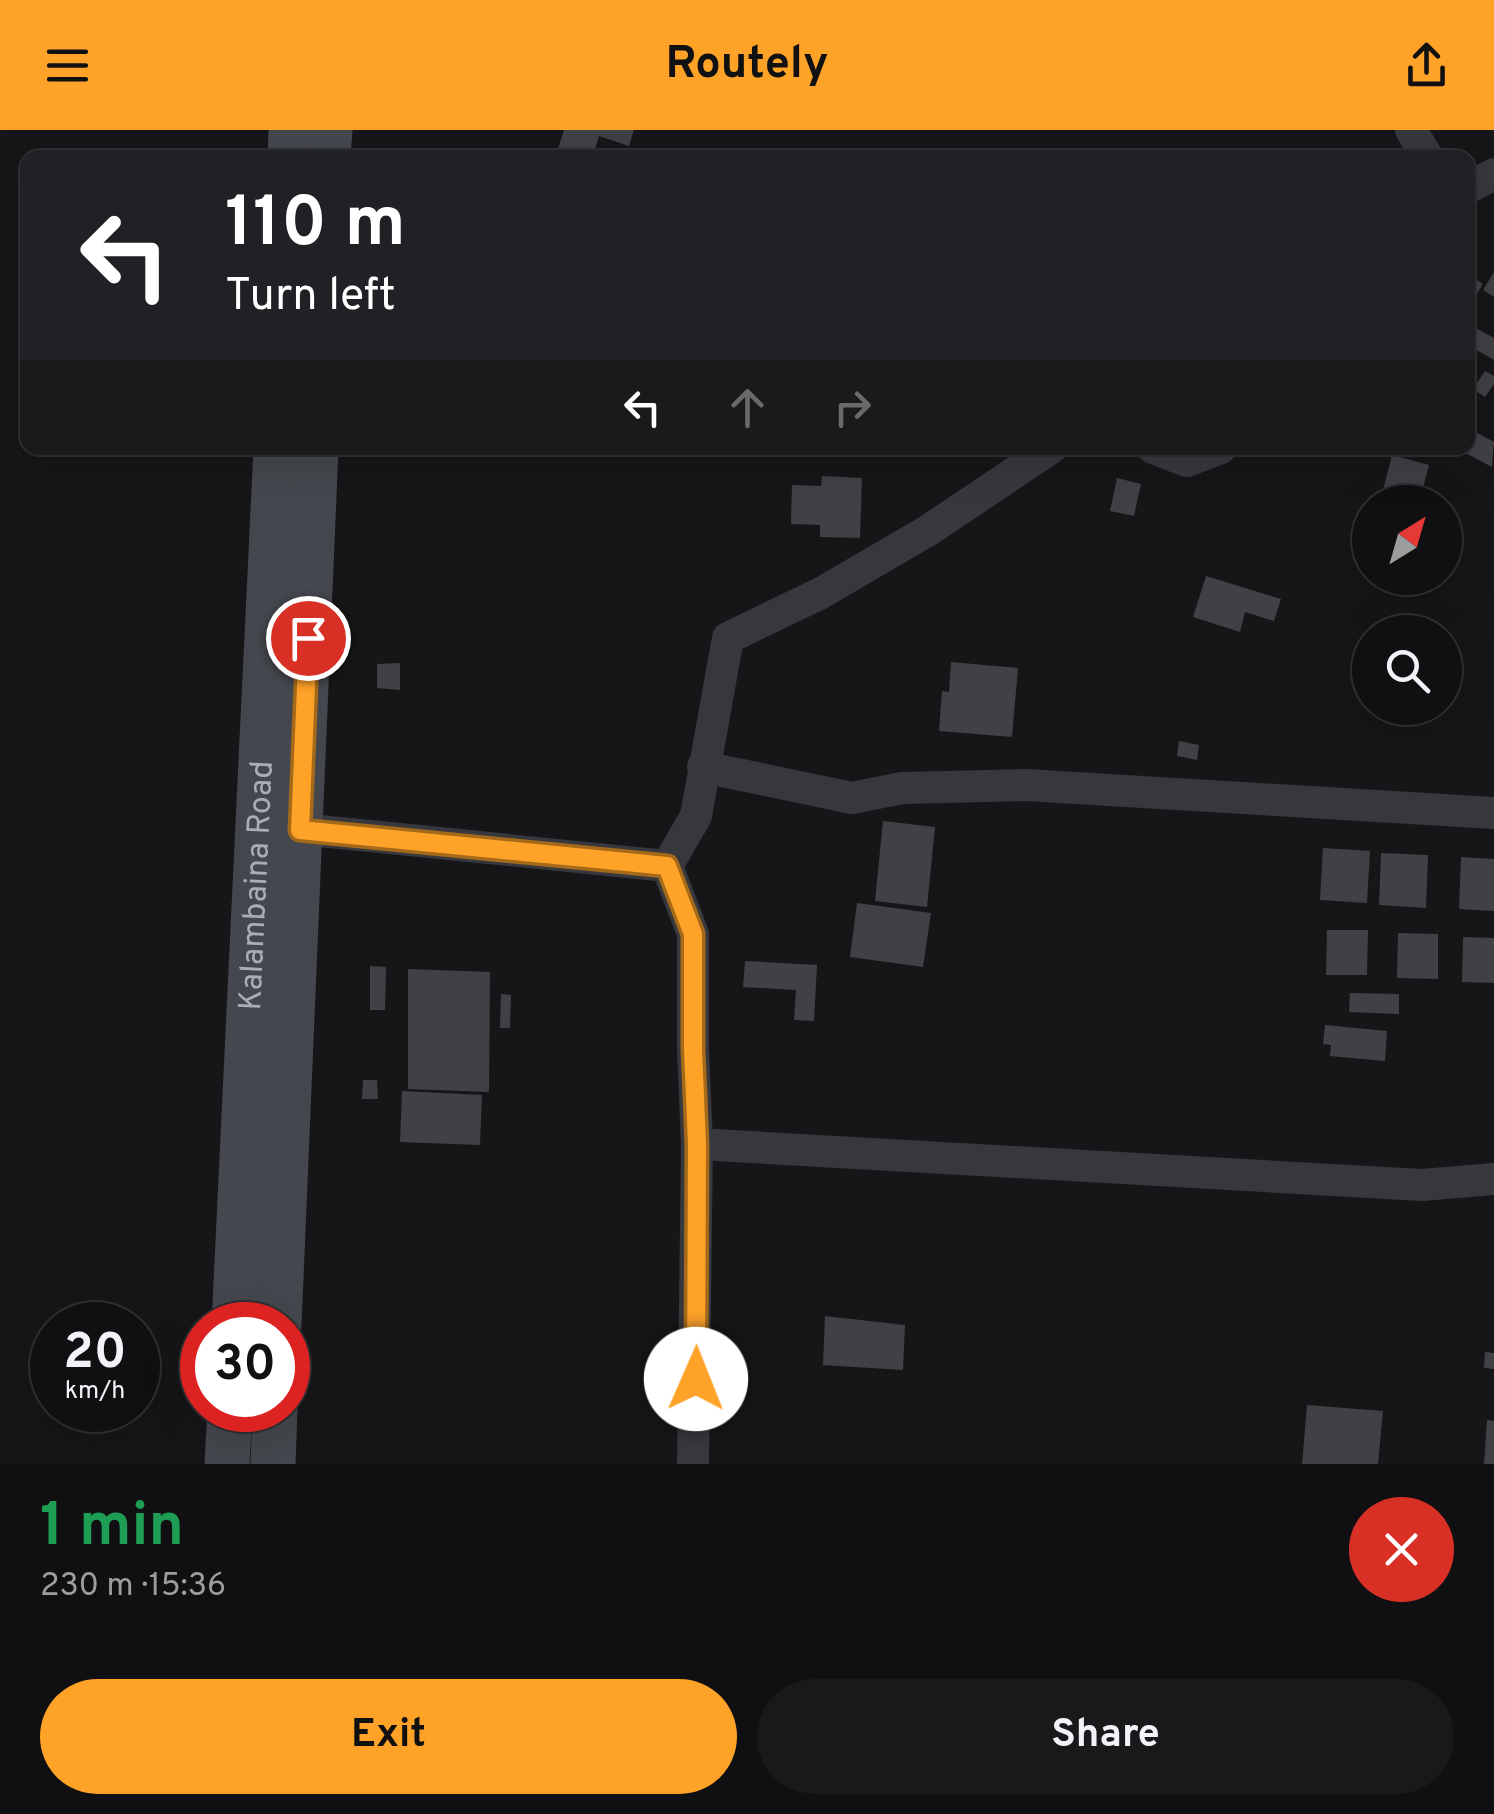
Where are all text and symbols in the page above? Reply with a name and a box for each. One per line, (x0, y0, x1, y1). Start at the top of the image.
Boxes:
text: Routely (666, 37, 828, 94)
icon: menu (40, 38, 95, 93)
icon: share (1399, 38, 1454, 93)
text: 110 m (225, 182, 406, 271)
icon: left (60, 190, 190, 320)
text: Turn left (225, 269, 396, 326)
icon: left (615, 380, 670, 435)
icon: ahead (720, 380, 775, 435)
icon: right (825, 380, 880, 435)
north arrow (1352, 485, 1462, 595)
map controls (1352, 485, 1462, 725)
pin (266, 596, 351, 681)
icon: arrive (281, 611, 336, 666)
button: search (1352, 615, 1462, 725)
street label: Kalambaina Road (232, 760, 284, 1012)
speed limit sign: 30 (180, 1302, 310, 1432)
text: 20 (63, 1323, 127, 1386)
position arrow (644, 1327, 748, 1431)
text: km/h (65, 1376, 125, 1408)
text: 1 min (40, 1491, 184, 1567)
button: close (1349, 1497, 1454, 1602)
text: 230 m · 15:36 (40, 1567, 226, 1607)
button: Exit (40, 1679, 737, 1794)
button: Share (757, 1679, 1454, 1794)

